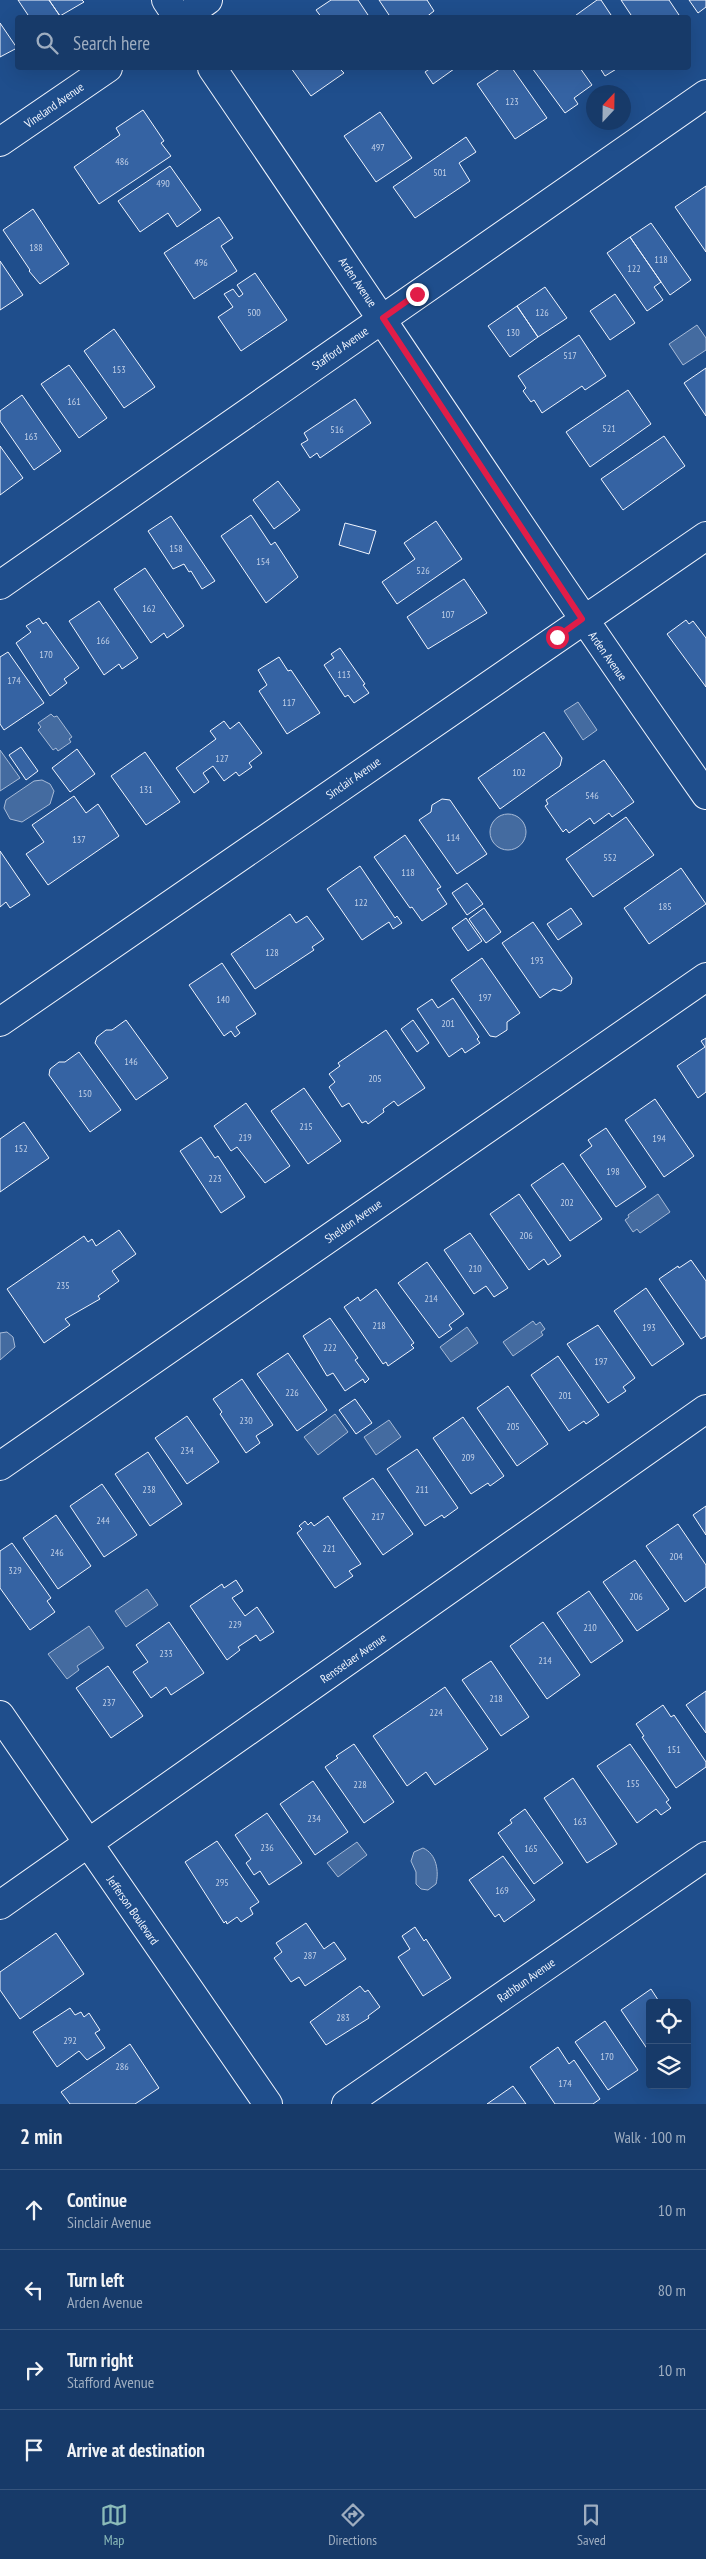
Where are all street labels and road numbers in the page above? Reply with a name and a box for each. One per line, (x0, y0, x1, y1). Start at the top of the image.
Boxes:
street label: Vineland Avenue (21, 79, 87, 132)
street label: Arden Avenue (336, 254, 380, 310)
street label: Stafford Avenue (309, 323, 371, 373)
street label: Arden Avenue (586, 628, 631, 684)
street label: Sinclair Avenue (323, 754, 383, 802)
street label: Sheldon Avenue (322, 1196, 385, 1246)
street label: Rensselaer Avenue (317, 1630, 389, 1686)
street label: Jefferson Boulevard (103, 1872, 162, 1947)
street label: Rathbun Avenue (494, 1955, 558, 2005)

